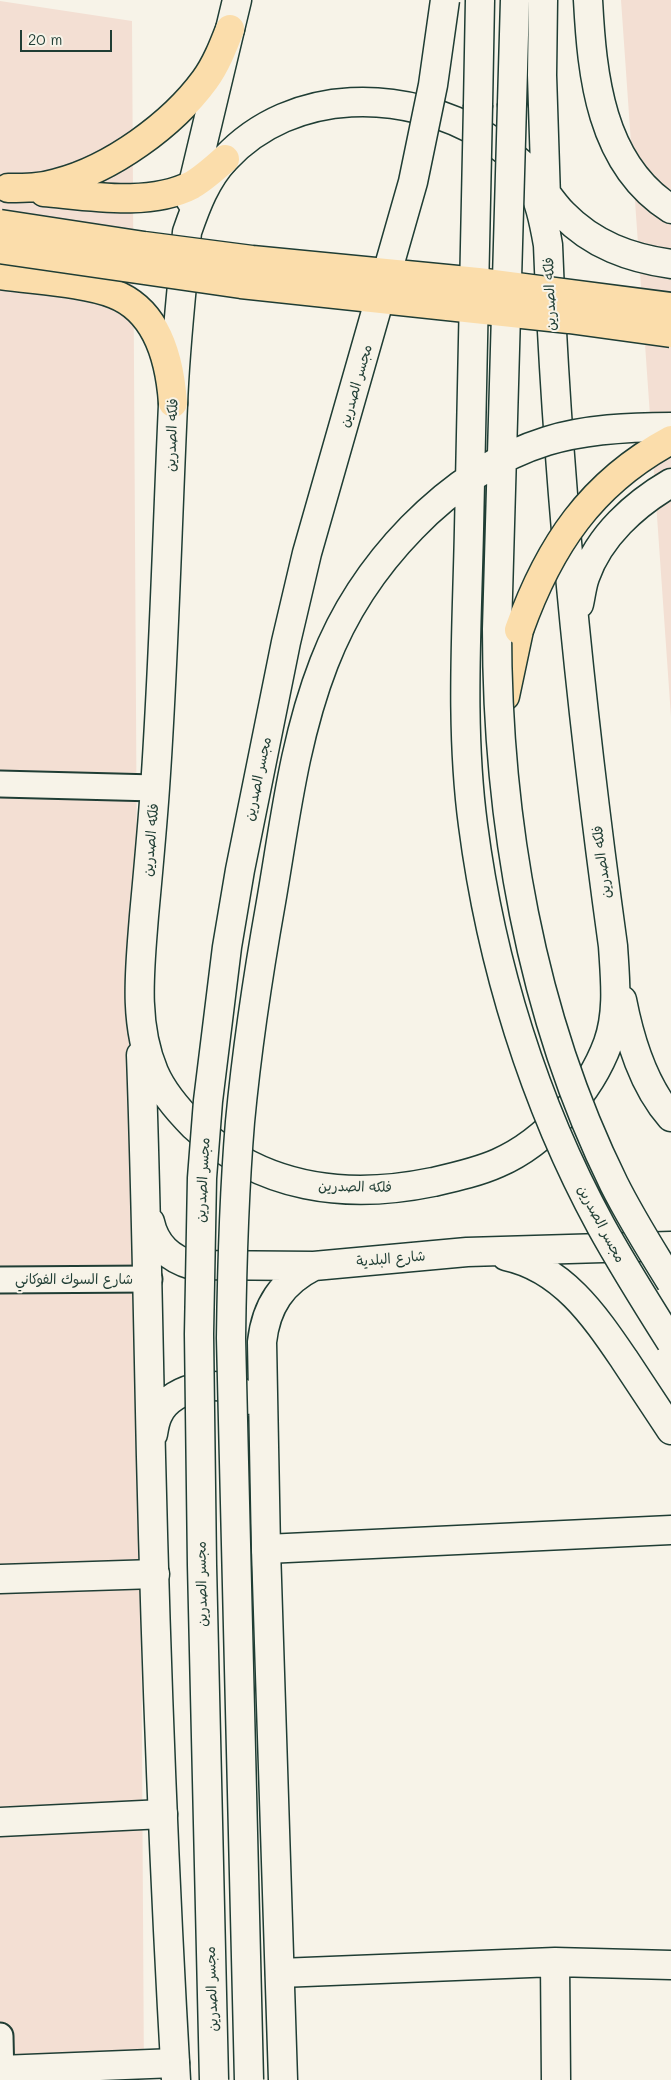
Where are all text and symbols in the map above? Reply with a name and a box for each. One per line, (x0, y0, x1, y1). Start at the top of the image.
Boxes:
scale bar (22, 20, 115, 52)
text: 20 m (28, 29, 62, 49)
street label: فلكه الصدرين (540, 257, 560, 331)
street label: مجسر الصدرين (336, 343, 376, 429)
street label: فلكه الصدرين (162, 398, 182, 472)
street label: مجسر الصدرين (241, 735, 275, 823)
street label: فلكه الصدرين (139, 803, 163, 877)
street label: فلكه الصدرين (589, 824, 615, 900)
street label: مجسر الصدرين (192, 1137, 214, 1223)
street label: فلكه الصدرين (318, 1178, 392, 1196)
street label: مجسر الصدرين (574, 1182, 628, 1266)
street label: شارع البلدية (356, 1248, 426, 1270)
street label: شارع السوك الفوكاني (15, 1272, 133, 1288)
street label: مجسر الصدرين (193, 1541, 211, 1627)
street label: مجسر الصدرين (202, 1946, 222, 2032)

